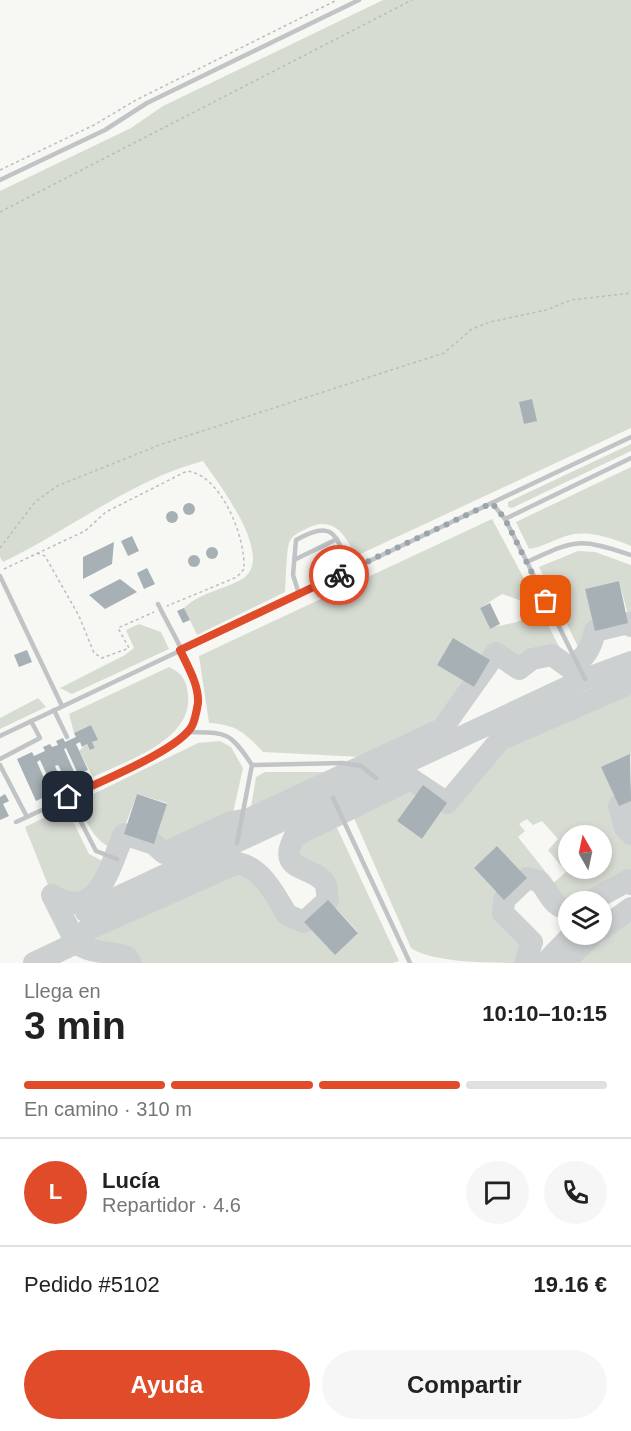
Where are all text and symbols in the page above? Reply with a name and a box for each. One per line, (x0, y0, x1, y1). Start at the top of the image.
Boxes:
courier (309, 545, 369, 605)
icon: bike (323, 559, 356, 592)
pin (520, 575, 571, 626)
icon: bag (529, 584, 562, 617)
pin (42, 771, 93, 822)
icon: home (51, 780, 84, 813)
north arrow (558, 825, 612, 879)
map controls (558, 825, 612, 945)
button: layers (558, 891, 612, 945)
text: Llega en (24, 980, 101, 1002)
text: 10:10–10:15 (482, 1001, 607, 1026)
text: 3 min (24, 1004, 126, 1047)
text: En camino · 310 m (24, 1098, 192, 1120)
button: chat (466, 1161, 529, 1224)
button: phone (544, 1161, 607, 1224)
text: Lucía (102, 1168, 159, 1193)
text: L (49, 1179, 62, 1204)
text: Repartidor · 4.6 (102, 1194, 241, 1216)
text: Pedido #5102 (24, 1272, 160, 1297)
text: 19.16 € (534, 1272, 607, 1297)
button: Ayuda (24, 1350, 310, 1419)
button: Compartir (322, 1350, 607, 1419)

